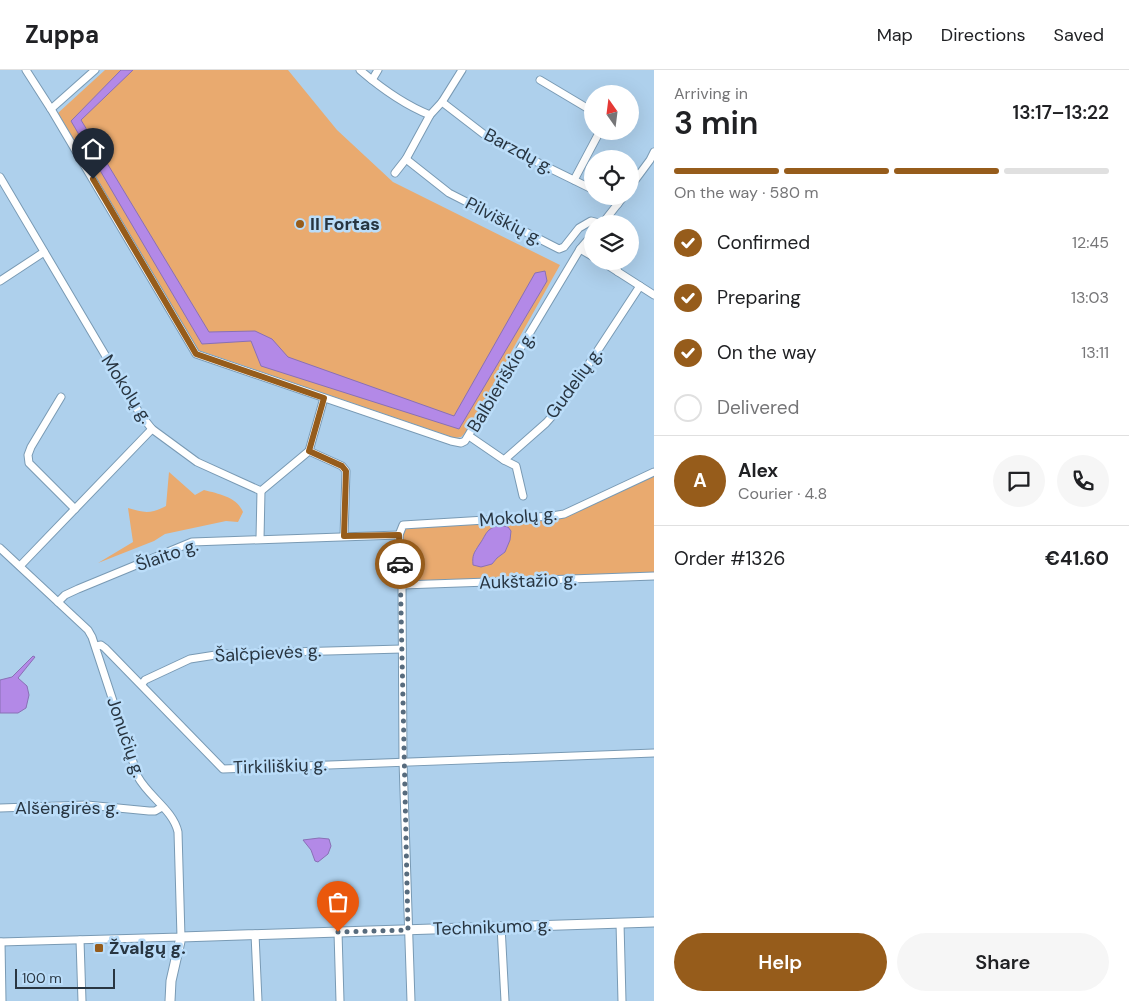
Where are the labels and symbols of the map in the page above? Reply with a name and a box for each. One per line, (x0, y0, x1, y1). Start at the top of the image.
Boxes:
north arrow (584, 85, 639, 140)
street label: Barzdų g. (480, 123, 558, 179)
pin (72, 128, 114, 179)
street label: Pilviškių g. (461, 191, 547, 251)
place label: II Fortas (310, 212, 380, 236)
marker: II Fortas (294, 218, 306, 230)
street label: Balbieriškio g. (462, 327, 540, 437)
street label: Gudelių g. (540, 343, 608, 423)
street label: Mokolų g. (96, 350, 158, 428)
street label: Mokolų g. (478, 502, 558, 532)
street label: Šlaito g. (133, 533, 201, 577)
courier (375, 539, 425, 589)
street label: Aukštažio g. (479, 567, 577, 595)
street label: Šalčpievės g. (214, 638, 322, 668)
street label: Jonučių g. (101, 694, 151, 780)
street label: Tirkiliškių g. (233, 752, 327, 780)
street label: Alšėngirės g. (15, 796, 119, 820)
pin (317, 881, 359, 932)
street label: Technikumo g. (432, 913, 552, 941)
place label: Žvalgų g. (109, 936, 186, 960)
marker: Žvalgų g. (93, 942, 105, 954)
scale bar (15, 966, 115, 989)

